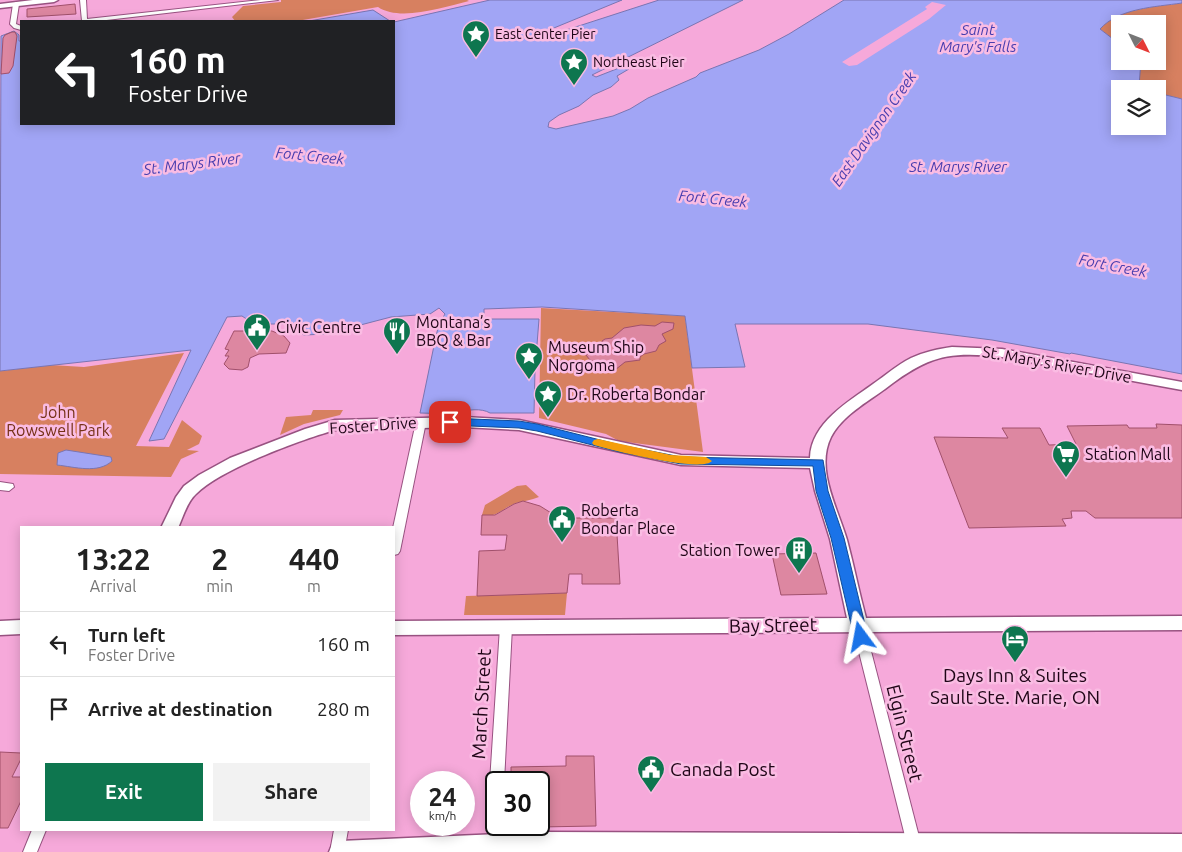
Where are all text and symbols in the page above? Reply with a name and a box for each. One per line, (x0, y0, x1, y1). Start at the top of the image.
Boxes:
north arrow (1111, 15, 1166, 70)
map controls (1111, 15, 1166, 135)
place icon: East Center Pier (461, 19, 491, 58)
water label: Saint Mary's Falls (939, 21, 1017, 55)
place label: East Center Pier (495, 26, 596, 42)
icon: left (45, 40, 110, 105)
text: 160 m (128, 40, 226, 80)
place icon: Northeast Pier (559, 47, 589, 86)
place label: Northeast Pier (593, 54, 685, 70)
water label: East Davignon Creek (828, 68, 920, 189)
button: layers (1111, 80, 1166, 135)
text: Foster Drive (128, 81, 248, 106)
water label: Fort Creek (275, 143, 345, 168)
water label: St. Marys River (141, 149, 243, 178)
water label: St. Marys River (908, 158, 1008, 175)
water label: Fort Creek (678, 186, 748, 211)
water label: Fort Creek (1078, 251, 1149, 280)
public building icon: Civic Centre (242, 312, 272, 351)
place label: Montana’s BBQ & Bar (416, 313, 491, 349)
restaurant icon: Montana’s BBQ & Bar (382, 316, 412, 355)
place label: Civic Centre (276, 318, 361, 336)
place label: Museum Ship Norgoma (548, 338, 644, 374)
place icon: Museum Ship Norgoma (514, 341, 544, 380)
street label: St. Mary's River Drive (981, 342, 1133, 386)
place icon: Dr. Roberta Bondar (533, 379, 563, 418)
place label: Dr. Roberta Bondar (567, 385, 705, 403)
pin (429, 401, 471, 443)
park label: John Rowswell Park (6, 403, 110, 439)
icon: arrive (436, 408, 464, 436)
street label: Foster Drive (329, 413, 417, 437)
supermarket icon: Station Mall (1051, 439, 1081, 478)
place label: Station Mall (1085, 445, 1171, 463)
place label: Roberta Bondar Place (581, 501, 675, 537)
public building icon: Roberta Bondar Place (547, 504, 577, 543)
building icon: Station Tower (784, 535, 814, 574)
place label: Station Tower (680, 541, 780, 559)
text: 13:22 (76, 542, 151, 576)
text: 2 (211, 542, 228, 576)
text: 440 (289, 542, 339, 576)
text: Arrival (90, 577, 136, 595)
text: min (206, 577, 233, 595)
text: m (307, 577, 321, 595)
position arrow (834, 610, 886, 662)
street label: Bay Street (729, 613, 818, 637)
text: Turn left (88, 624, 166, 646)
hotel icon: Days Inn & Suites Sault Ste. Marie, ON (1000, 624, 1030, 663)
icon: left (45, 630, 73, 658)
text: 160 m (317, 633, 370, 655)
text: Foster Drive (88, 646, 175, 664)
street label: March Street (467, 648, 495, 760)
place label: Days Inn & Suites Sault Ste. Marie, ON (930, 664, 1100, 708)
street label: Elgin Street (882, 682, 928, 784)
icon: arrive (45, 695, 73, 723)
text: Arrive at destination (88, 698, 273, 720)
text: 280 m (317, 698, 370, 720)
public building icon: Canada Post (636, 754, 666, 793)
place label: Canada Post (670, 758, 776, 780)
button: Exit (45, 763, 203, 821)
button: Share (213, 763, 370, 821)
speed limit sign: 30 (485, 771, 550, 836)
text: 24 (428, 783, 457, 811)
text: km/h (429, 809, 456, 822)

